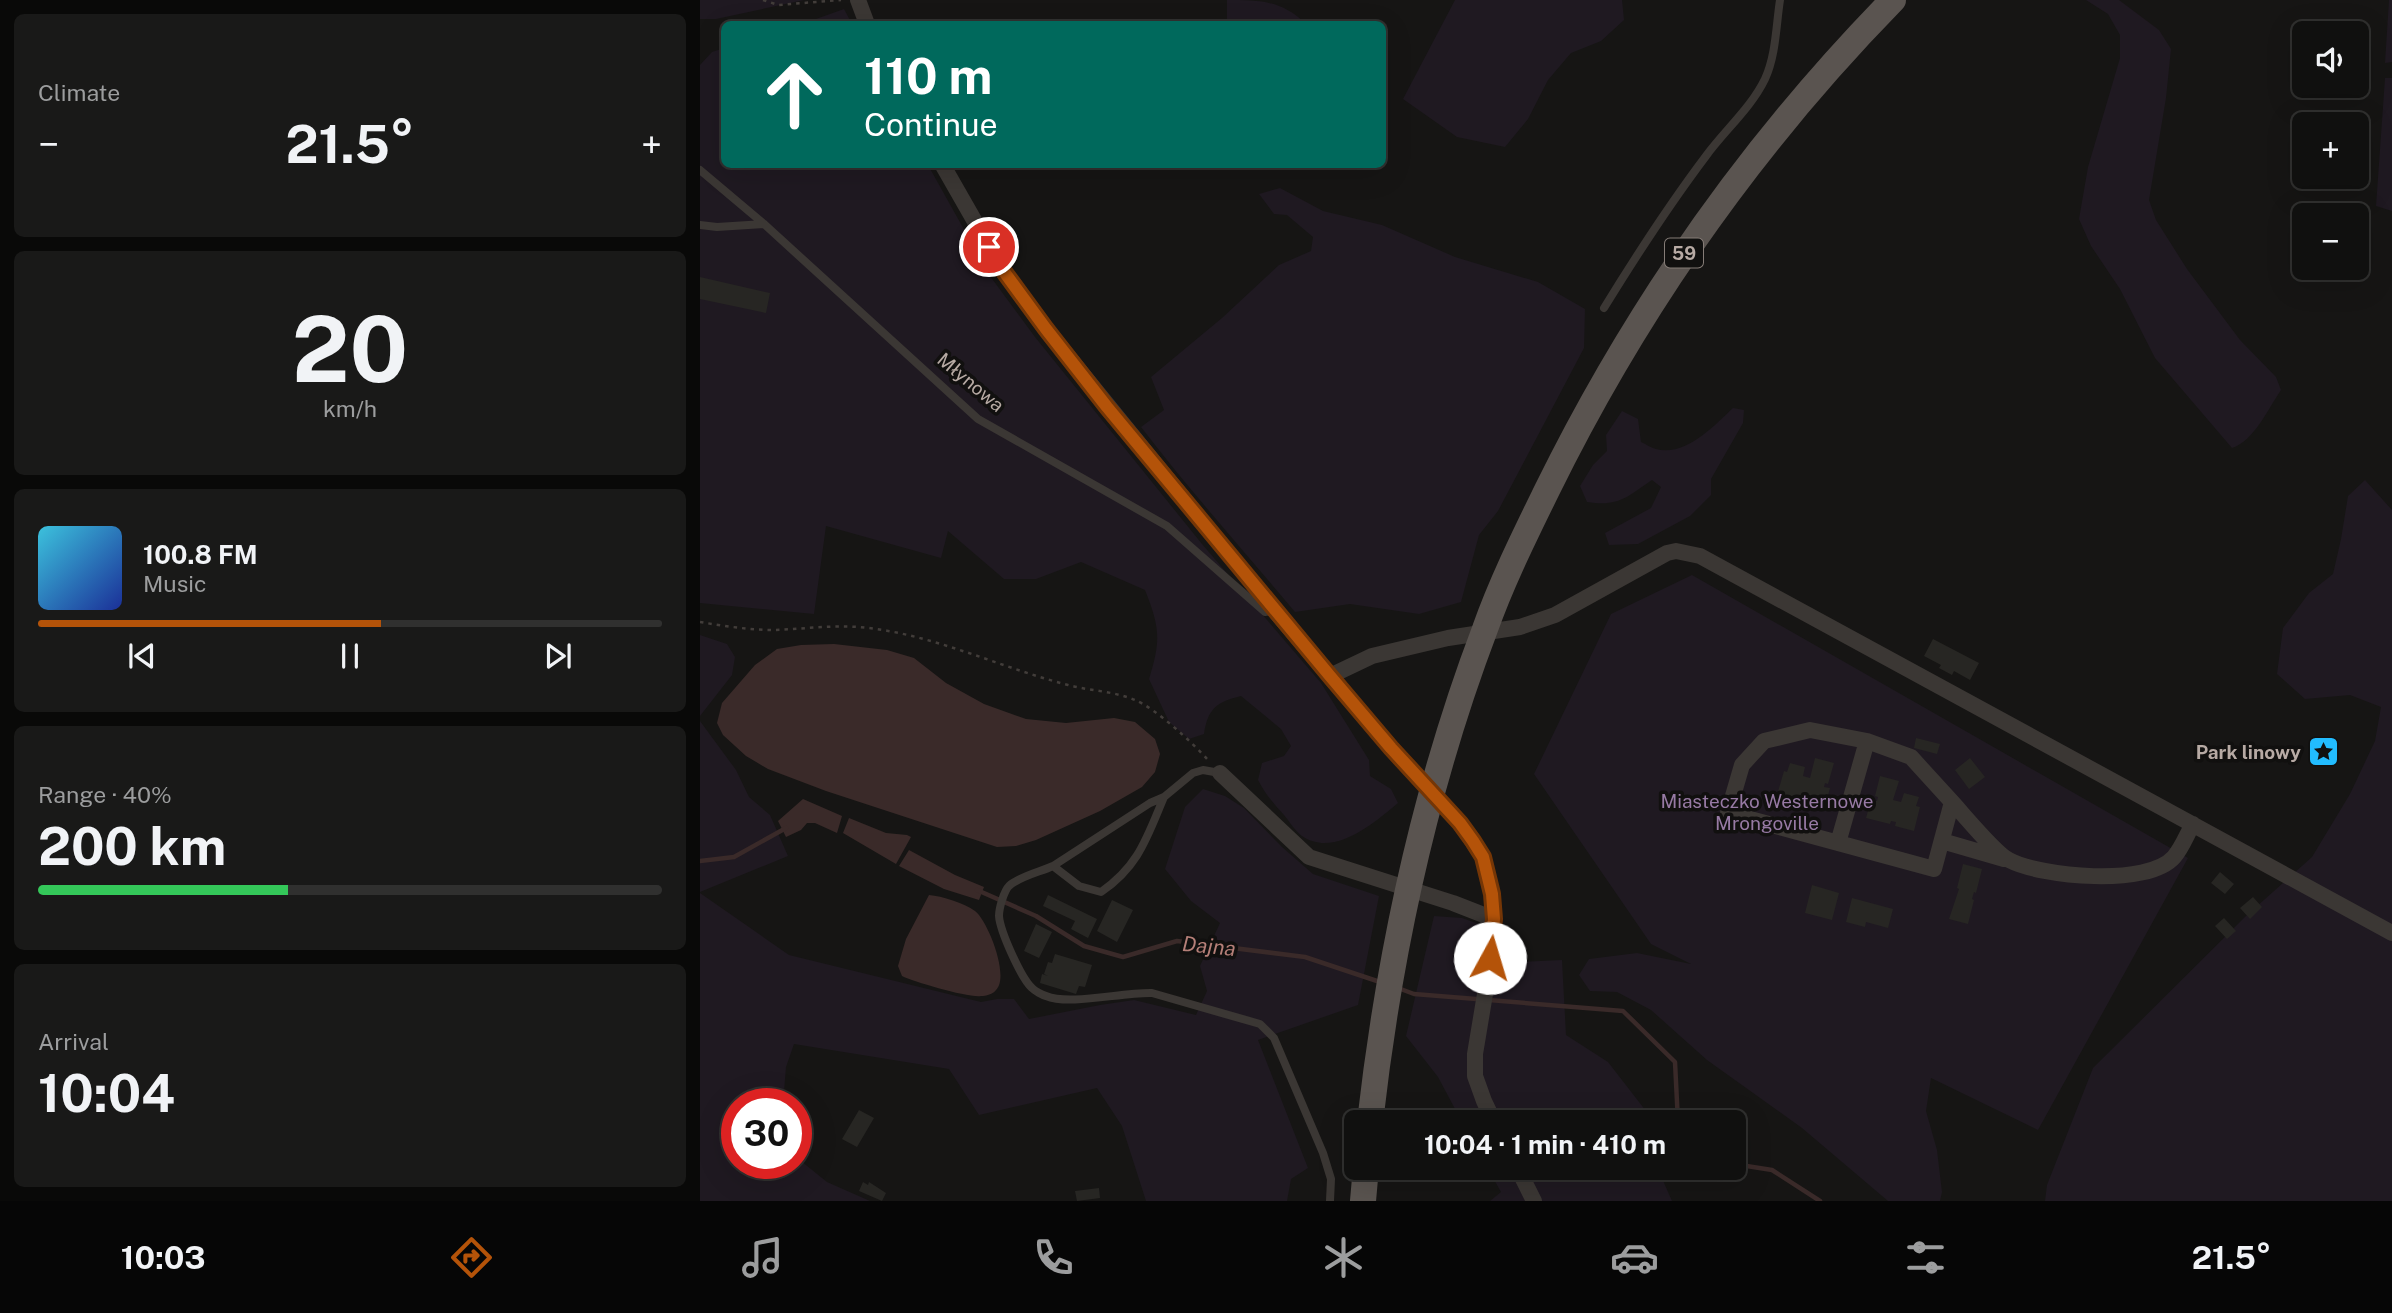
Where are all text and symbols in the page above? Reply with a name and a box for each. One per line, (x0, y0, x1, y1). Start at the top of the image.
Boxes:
map controls (2292, 21, 2369, 280)
button: sound (2292, 21, 2369, 98)
text: 110 m (864, 47, 992, 105)
icon: ahead (749, 49, 840, 140)
text: Climate (38, 79, 120, 106)
text: Continue (864, 106, 998, 143)
button: + (2292, 112, 2369, 189)
text: 21.5° (285, 114, 415, 175)
text: − (38, 122, 59, 167)
text: + (641, 122, 662, 167)
button: − (2292, 203, 2369, 280)
pin (959, 217, 1019, 277)
icon: arrive (970, 228, 1008, 266)
road number: 59 (1665, 239, 1703, 268)
text: 20 (292, 296, 408, 402)
street label: Młynowa (933, 348, 1009, 416)
text: km/h (323, 395, 377, 422)
text: 100.8 FM (143, 539, 258, 570)
text: Music (143, 570, 207, 597)
icon: previous (123, 637, 161, 675)
icon: pause (331, 637, 369, 675)
icon: next (539, 637, 577, 675)
place icon: Park linowy (2307, 735, 2341, 769)
place label: Park linowy (2196, 741, 2301, 763)
text: Range · 40% (38, 781, 172, 808)
park label: Miasteczko Westernowe Mrongoville (1660, 790, 1874, 834)
text: 200 km (38, 816, 226, 877)
position arrow (1453, 921, 1527, 995)
water label: Dajna (1181, 931, 1237, 961)
text: Arrival (38, 1028, 109, 1055)
text: 10:04 (38, 1063, 175, 1124)
speed limit sign: 30 (721, 1088, 812, 1179)
text: 10:04 · 1 min · 410 m (1424, 1129, 1666, 1160)
icon: directions (447, 1233, 496, 1282)
icon: music (738, 1233, 787, 1282)
icon: phone (1029, 1233, 1078, 1282)
icon: climate (1319, 1233, 1368, 1282)
icon: car (1610, 1233, 1659, 1282)
icon: filters (1901, 1233, 1950, 1282)
text: 10:03 (121, 1239, 206, 1276)
text: 21.5° (2192, 1239, 2271, 1276)

